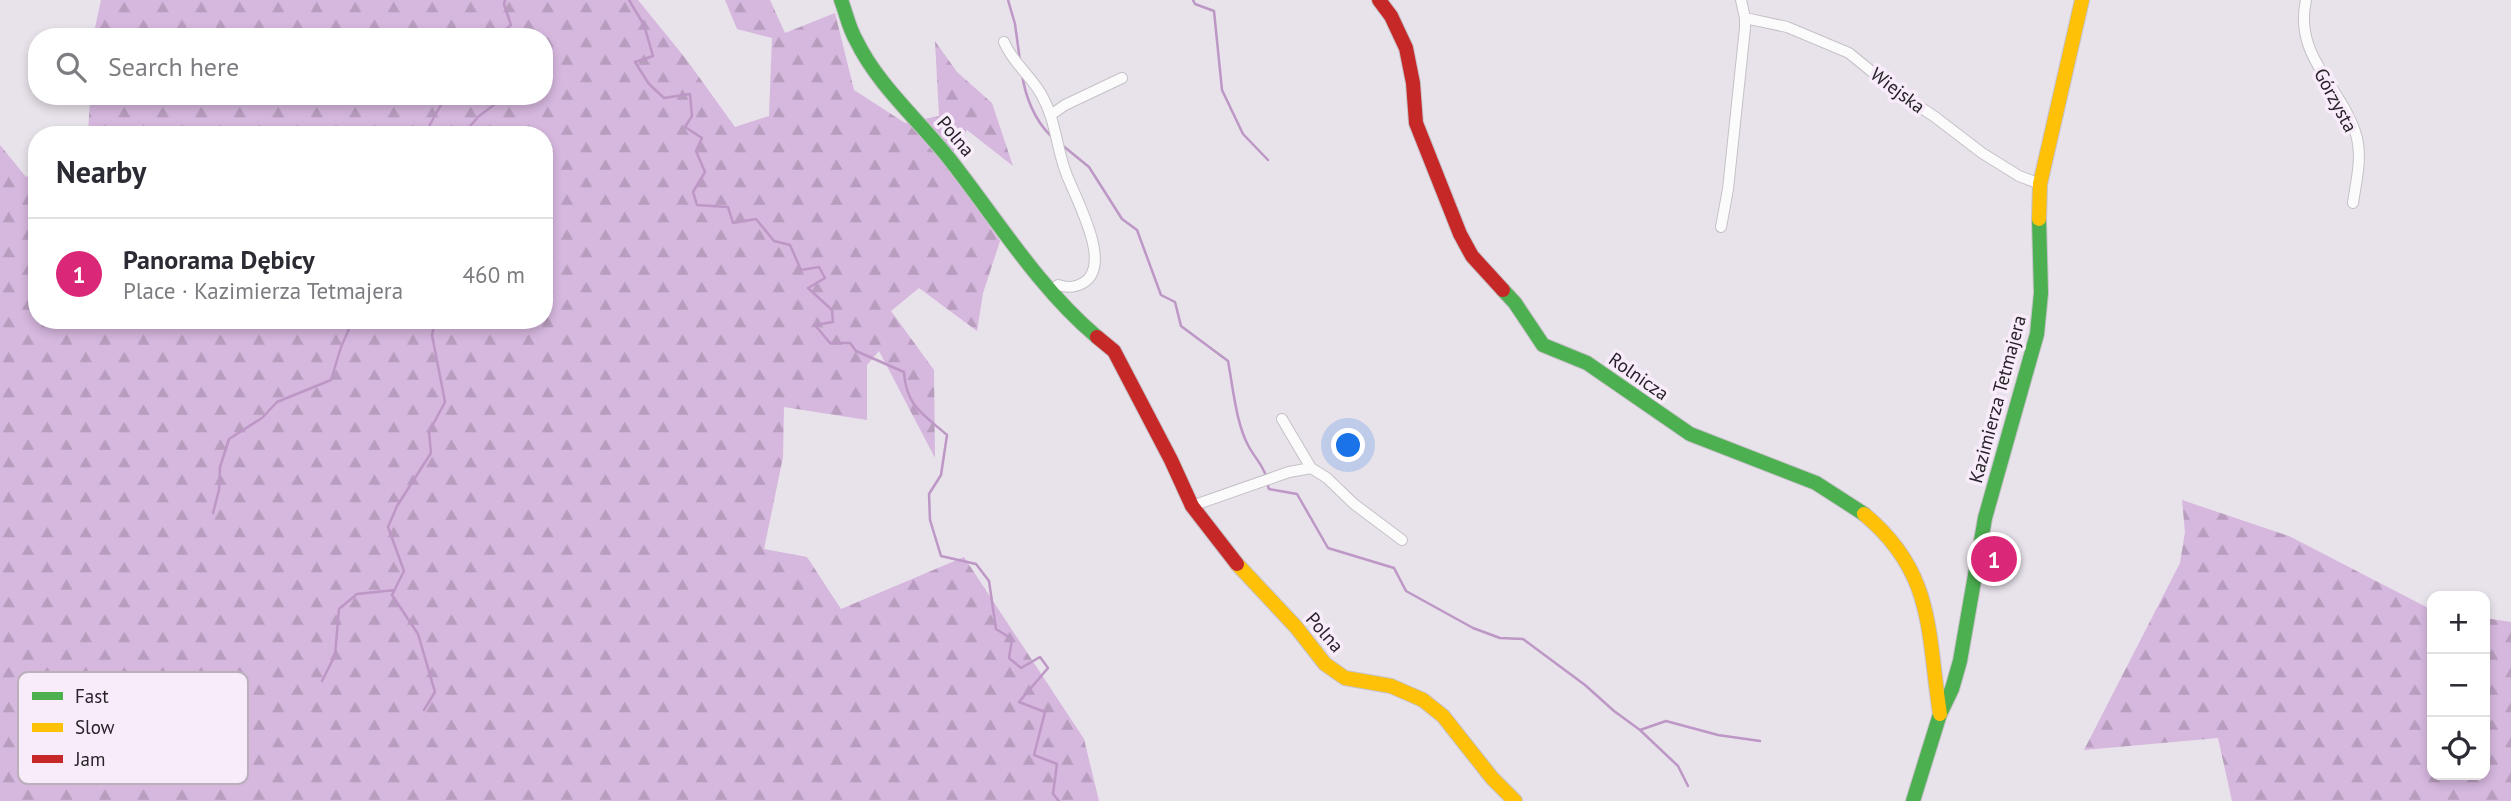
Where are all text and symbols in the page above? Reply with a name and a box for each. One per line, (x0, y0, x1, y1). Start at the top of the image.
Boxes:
search box (28, 28, 553, 105)
icon: search (52, 48, 90, 86)
text: Search here (108, 50, 239, 83)
street label: Wiejska (1866, 62, 1930, 118)
street label: Górzysta (2309, 64, 2363, 136)
street label: Polna (932, 111, 980, 161)
text: Nearby (56, 152, 146, 191)
text: Panorama Dębicy (123, 243, 315, 276)
text: 1 (72, 260, 86, 289)
text: 460 m (463, 260, 525, 289)
text: Place · Kazimierza Tetmajera (123, 276, 403, 305)
street label: Kazimierza Tetmajera (1963, 312, 2031, 486)
street label: Rolnicza (1604, 347, 1674, 405)
your location (1331, 428, 1365, 462)
pin: 1 (1971, 533, 2017, 585)
map controls (2427, 591, 2490, 780)
button: + (2427, 591, 2490, 654)
street label: Polna (1301, 607, 1349, 657)
button: − (2427, 654, 2490, 717)
legend (18, 672, 248, 784)
text: Fast (75, 684, 109, 708)
text: Slow (75, 715, 115, 739)
button: locate (2427, 717, 2490, 780)
text: Jam (74, 747, 105, 771)

